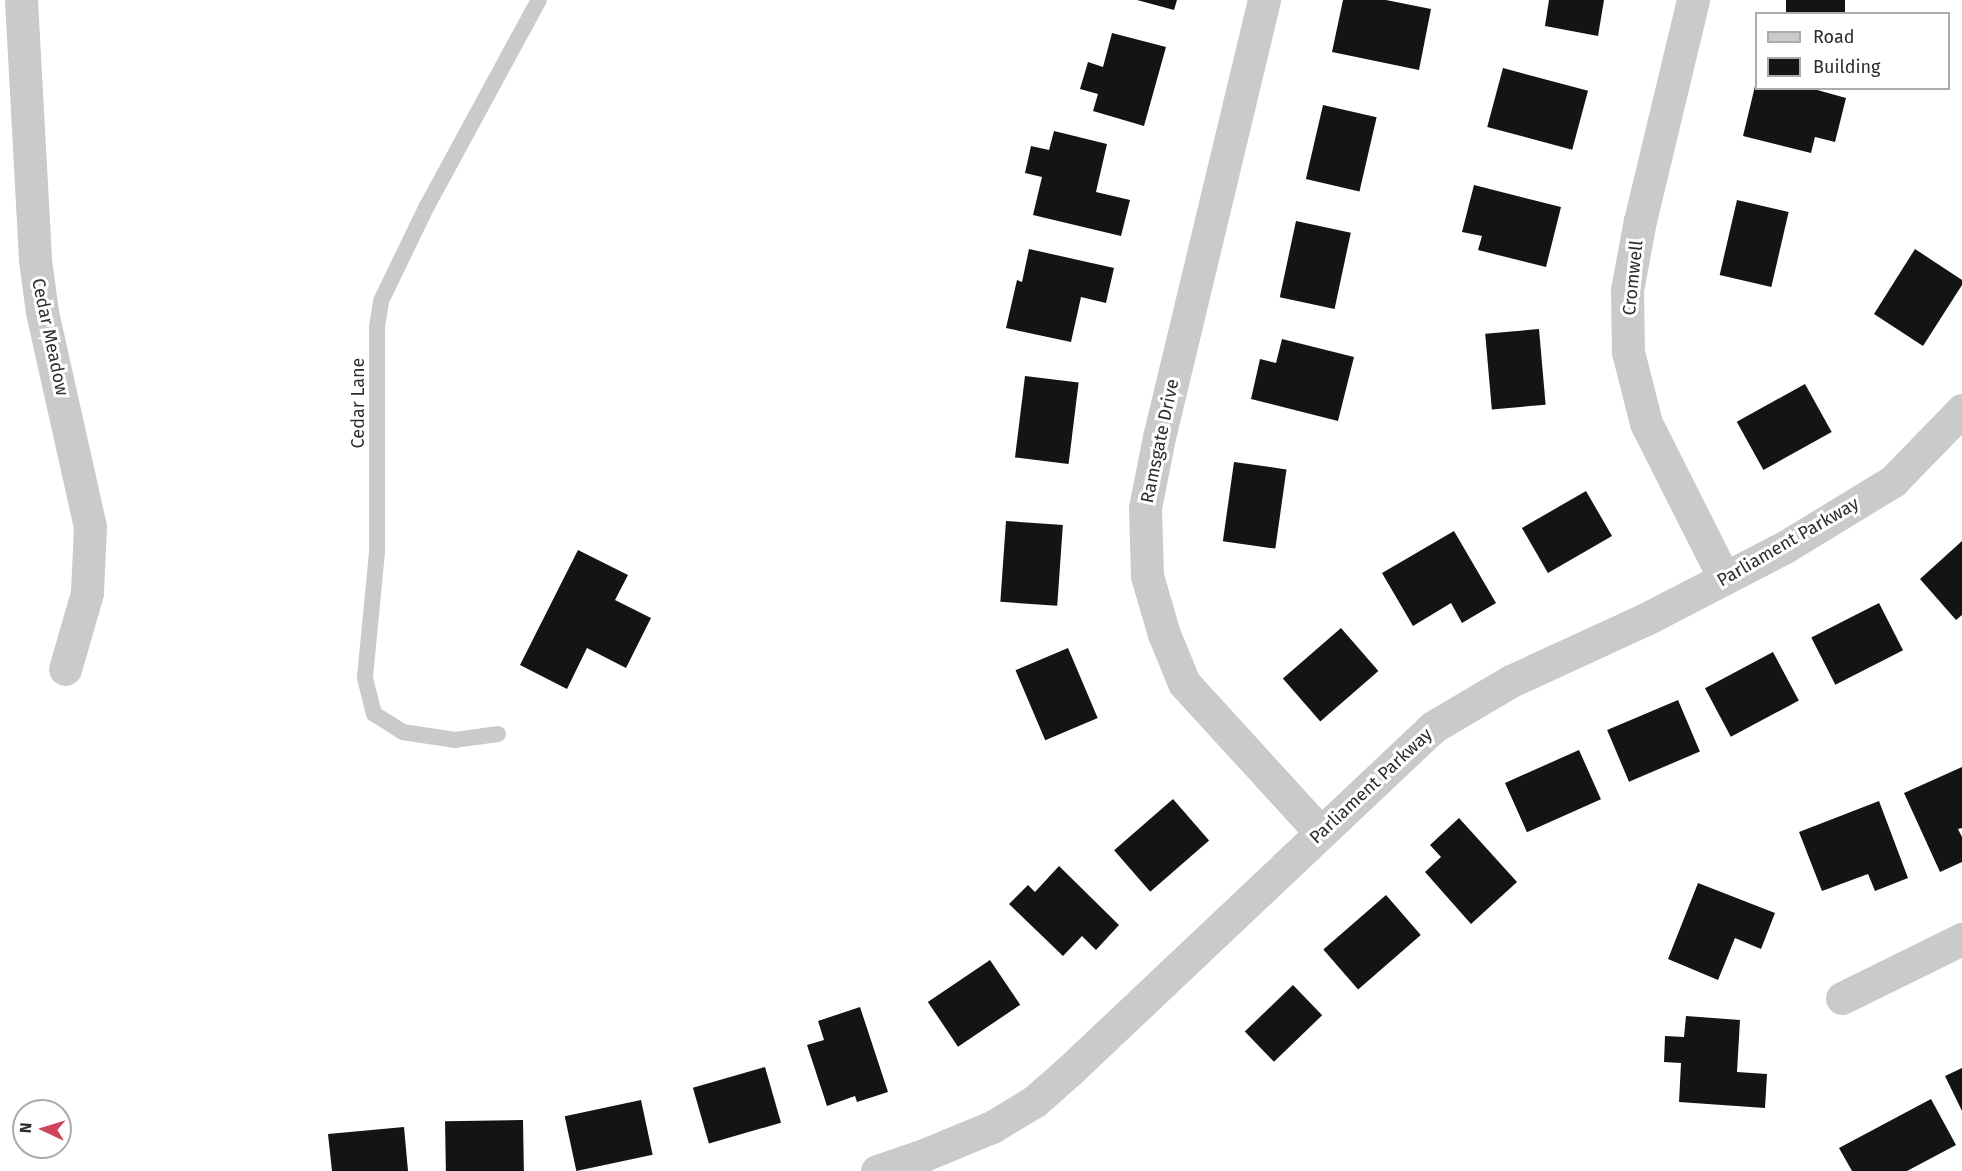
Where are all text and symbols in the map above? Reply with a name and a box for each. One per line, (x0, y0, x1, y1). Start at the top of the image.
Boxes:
legend (1755, 12, 1950, 90)
text: Road (1813, 26, 1855, 48)
text: Building (1813, 56, 1880, 78)
street label: Cromwell (1618, 239, 1648, 317)
street label: Cedar Meadow (27, 276, 73, 398)
street label: Cedar Lane (347, 358, 369, 448)
street label: Ramsgate Drive (1136, 377, 1184, 505)
street label: Parliament Parkway (1713, 493, 1863, 591)
street label: Parliament Parkway (1305, 724, 1437, 848)
north arrow (12, 1099, 72, 1159)
text: N (16, 1122, 35, 1134)

